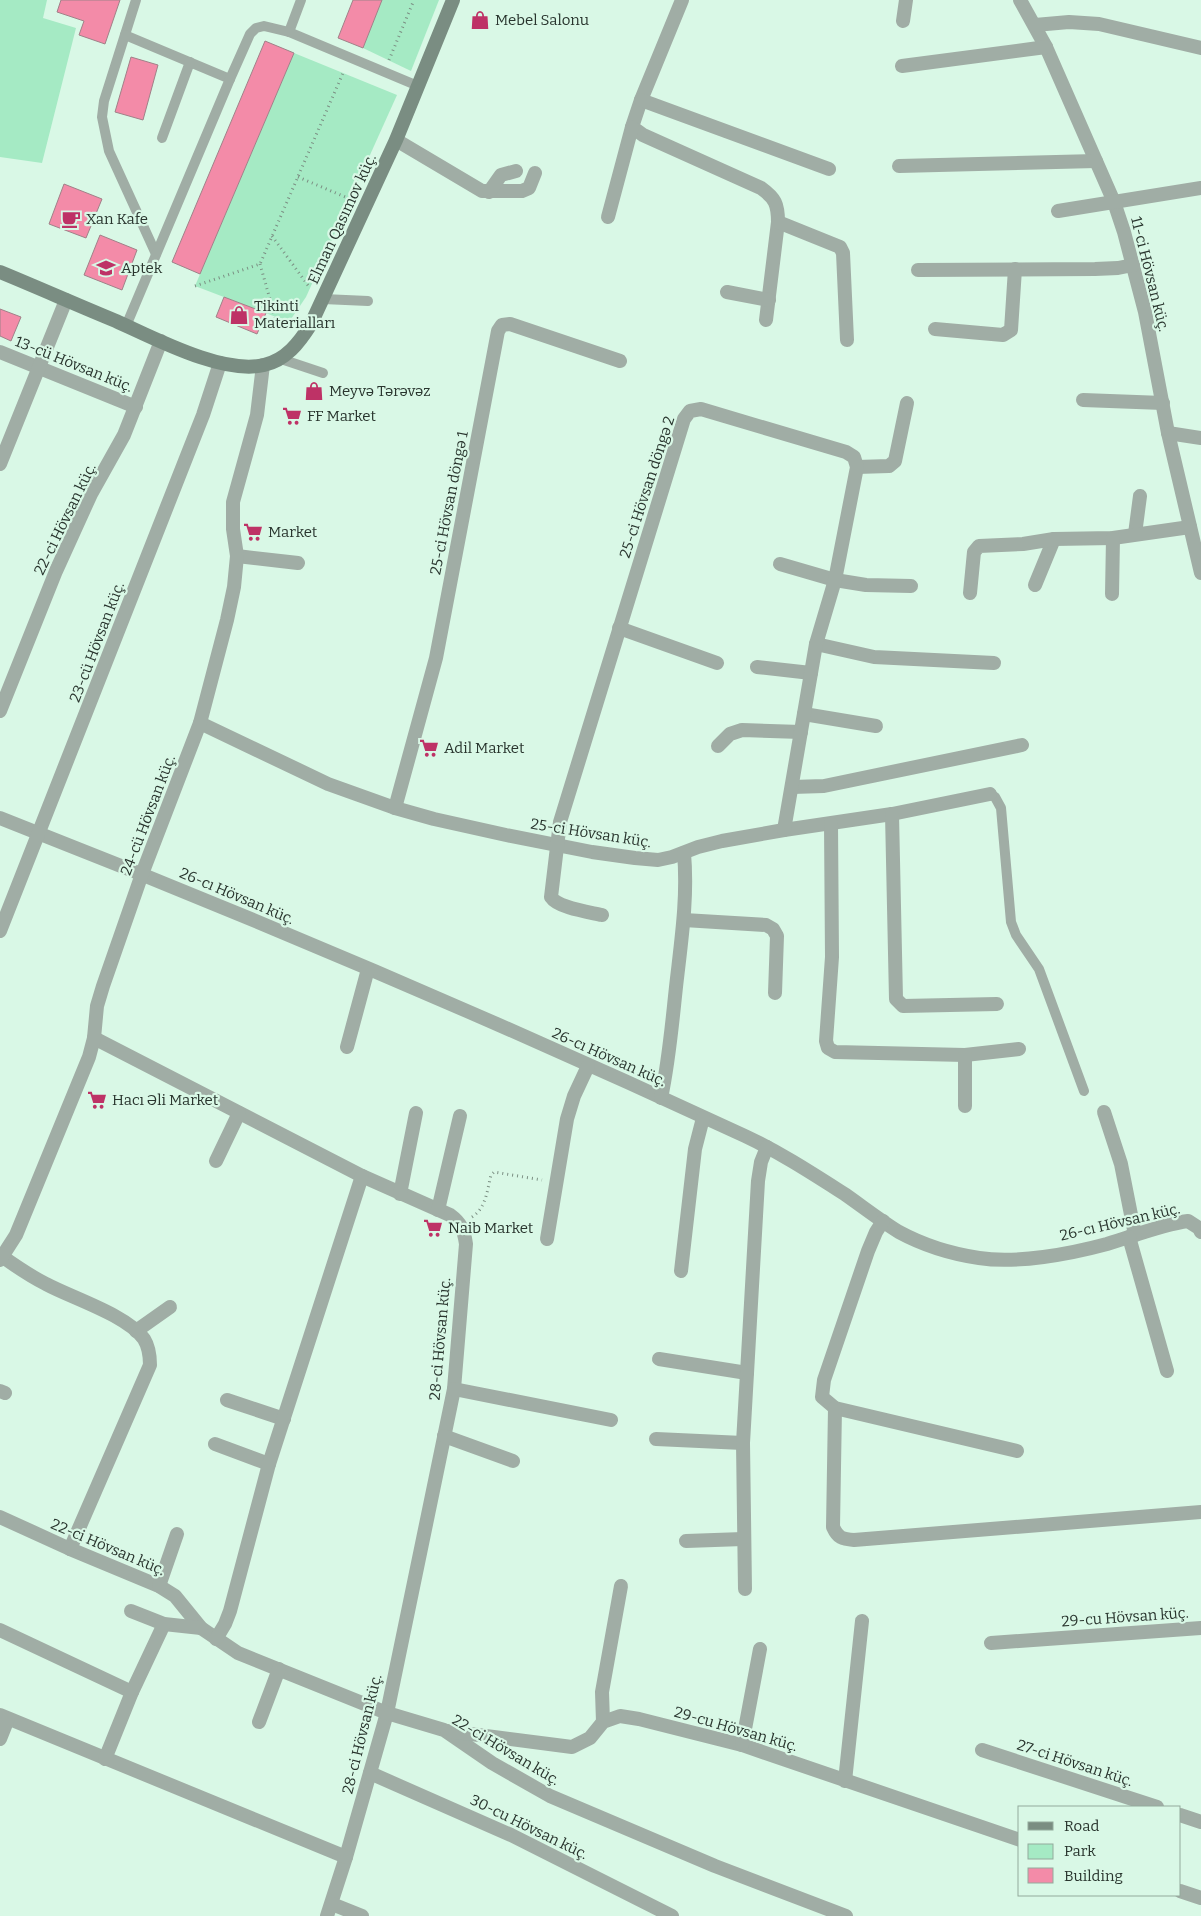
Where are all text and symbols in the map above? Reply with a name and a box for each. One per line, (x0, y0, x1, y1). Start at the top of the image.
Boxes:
shop icon: Mebel Salonu (469, 9, 491, 31)
place label: Mebel Salonu (495, 11, 589, 29)
street label: Elman Qasımov küç. (304, 151, 380, 287)
cafe icon: Xan Kafe (60, 208, 82, 230)
place label: Xan Kafe (86, 210, 148, 228)
street label: 11-ci Hövsan küç. (1127, 215, 1173, 333)
school or university icon: Aptek (95, 257, 117, 279)
place label: Aptek (121, 259, 163, 277)
place label: Tikinti Materialları (254, 297, 336, 332)
shop icon: Tikinti Materialları (228, 304, 250, 326)
street label: 13-cü Hövsan küç. (13, 332, 135, 396)
shop icon: Meyvə Tərəvəz (303, 380, 325, 402)
place label: Meyvə Tərəvəz (329, 382, 431, 400)
supermarket icon: FF Market (281, 405, 303, 427)
place label: FF Market (307, 407, 376, 425)
street label: 25-ci Hövsan döngə 2 (616, 414, 678, 560)
street label: 25-ci Hövsan döngə 1 (426, 430, 472, 576)
street label: 22-ci Hövsan küç. (30, 460, 100, 578)
supermarket icon: Market (242, 521, 264, 543)
place label: Market (268, 523, 318, 541)
street label: 23-cü Hövsan küç. (66, 579, 128, 705)
supermarket icon: Adil Market (418, 737, 440, 759)
place label: Adil Market (444, 739, 525, 757)
street label: 24-cü Hövsan küç. (117, 752, 179, 878)
street label: 25-ci Hövsan küç. (529, 815, 653, 851)
street label: 26-cı Hövsan küç. (177, 864, 297, 928)
street label: 26-cı Hövsan küç. (549, 1024, 669, 1090)
supermarket icon: Hacı Əli Market (86, 1089, 108, 1111)
place label: Hacı Əli Market (112, 1091, 219, 1109)
street label: 26-cı Hövsan küç. (1058, 1199, 1182, 1245)
supermarket icon: Naib Market (422, 1217, 444, 1239)
place label: Naib Market (448, 1219, 534, 1237)
street label: 28-ci Hövsan küç. (426, 1277, 454, 1401)
street label: 22-ci Hövsan küç. (48, 1515, 168, 1579)
street label: 29-cu Hövsan küç. (1061, 1604, 1189, 1630)
street label: 28-ci Hövsan küç. (338, 1672, 386, 1796)
street label: 29-cu Hövsan küç. (672, 1703, 800, 1755)
street label: 22-ci Hövsan küç. (449, 1711, 563, 1789)
street label: 27-ci Hövsan küç. (1015, 1736, 1135, 1790)
street label: 30-cu Hövsan küç. (467, 1791, 591, 1863)
legend (1018, 1806, 1181, 1896)
text: Road (1064, 1817, 1099, 1835)
text: Park (1064, 1842, 1096, 1860)
text: Building (1064, 1867, 1123, 1885)

